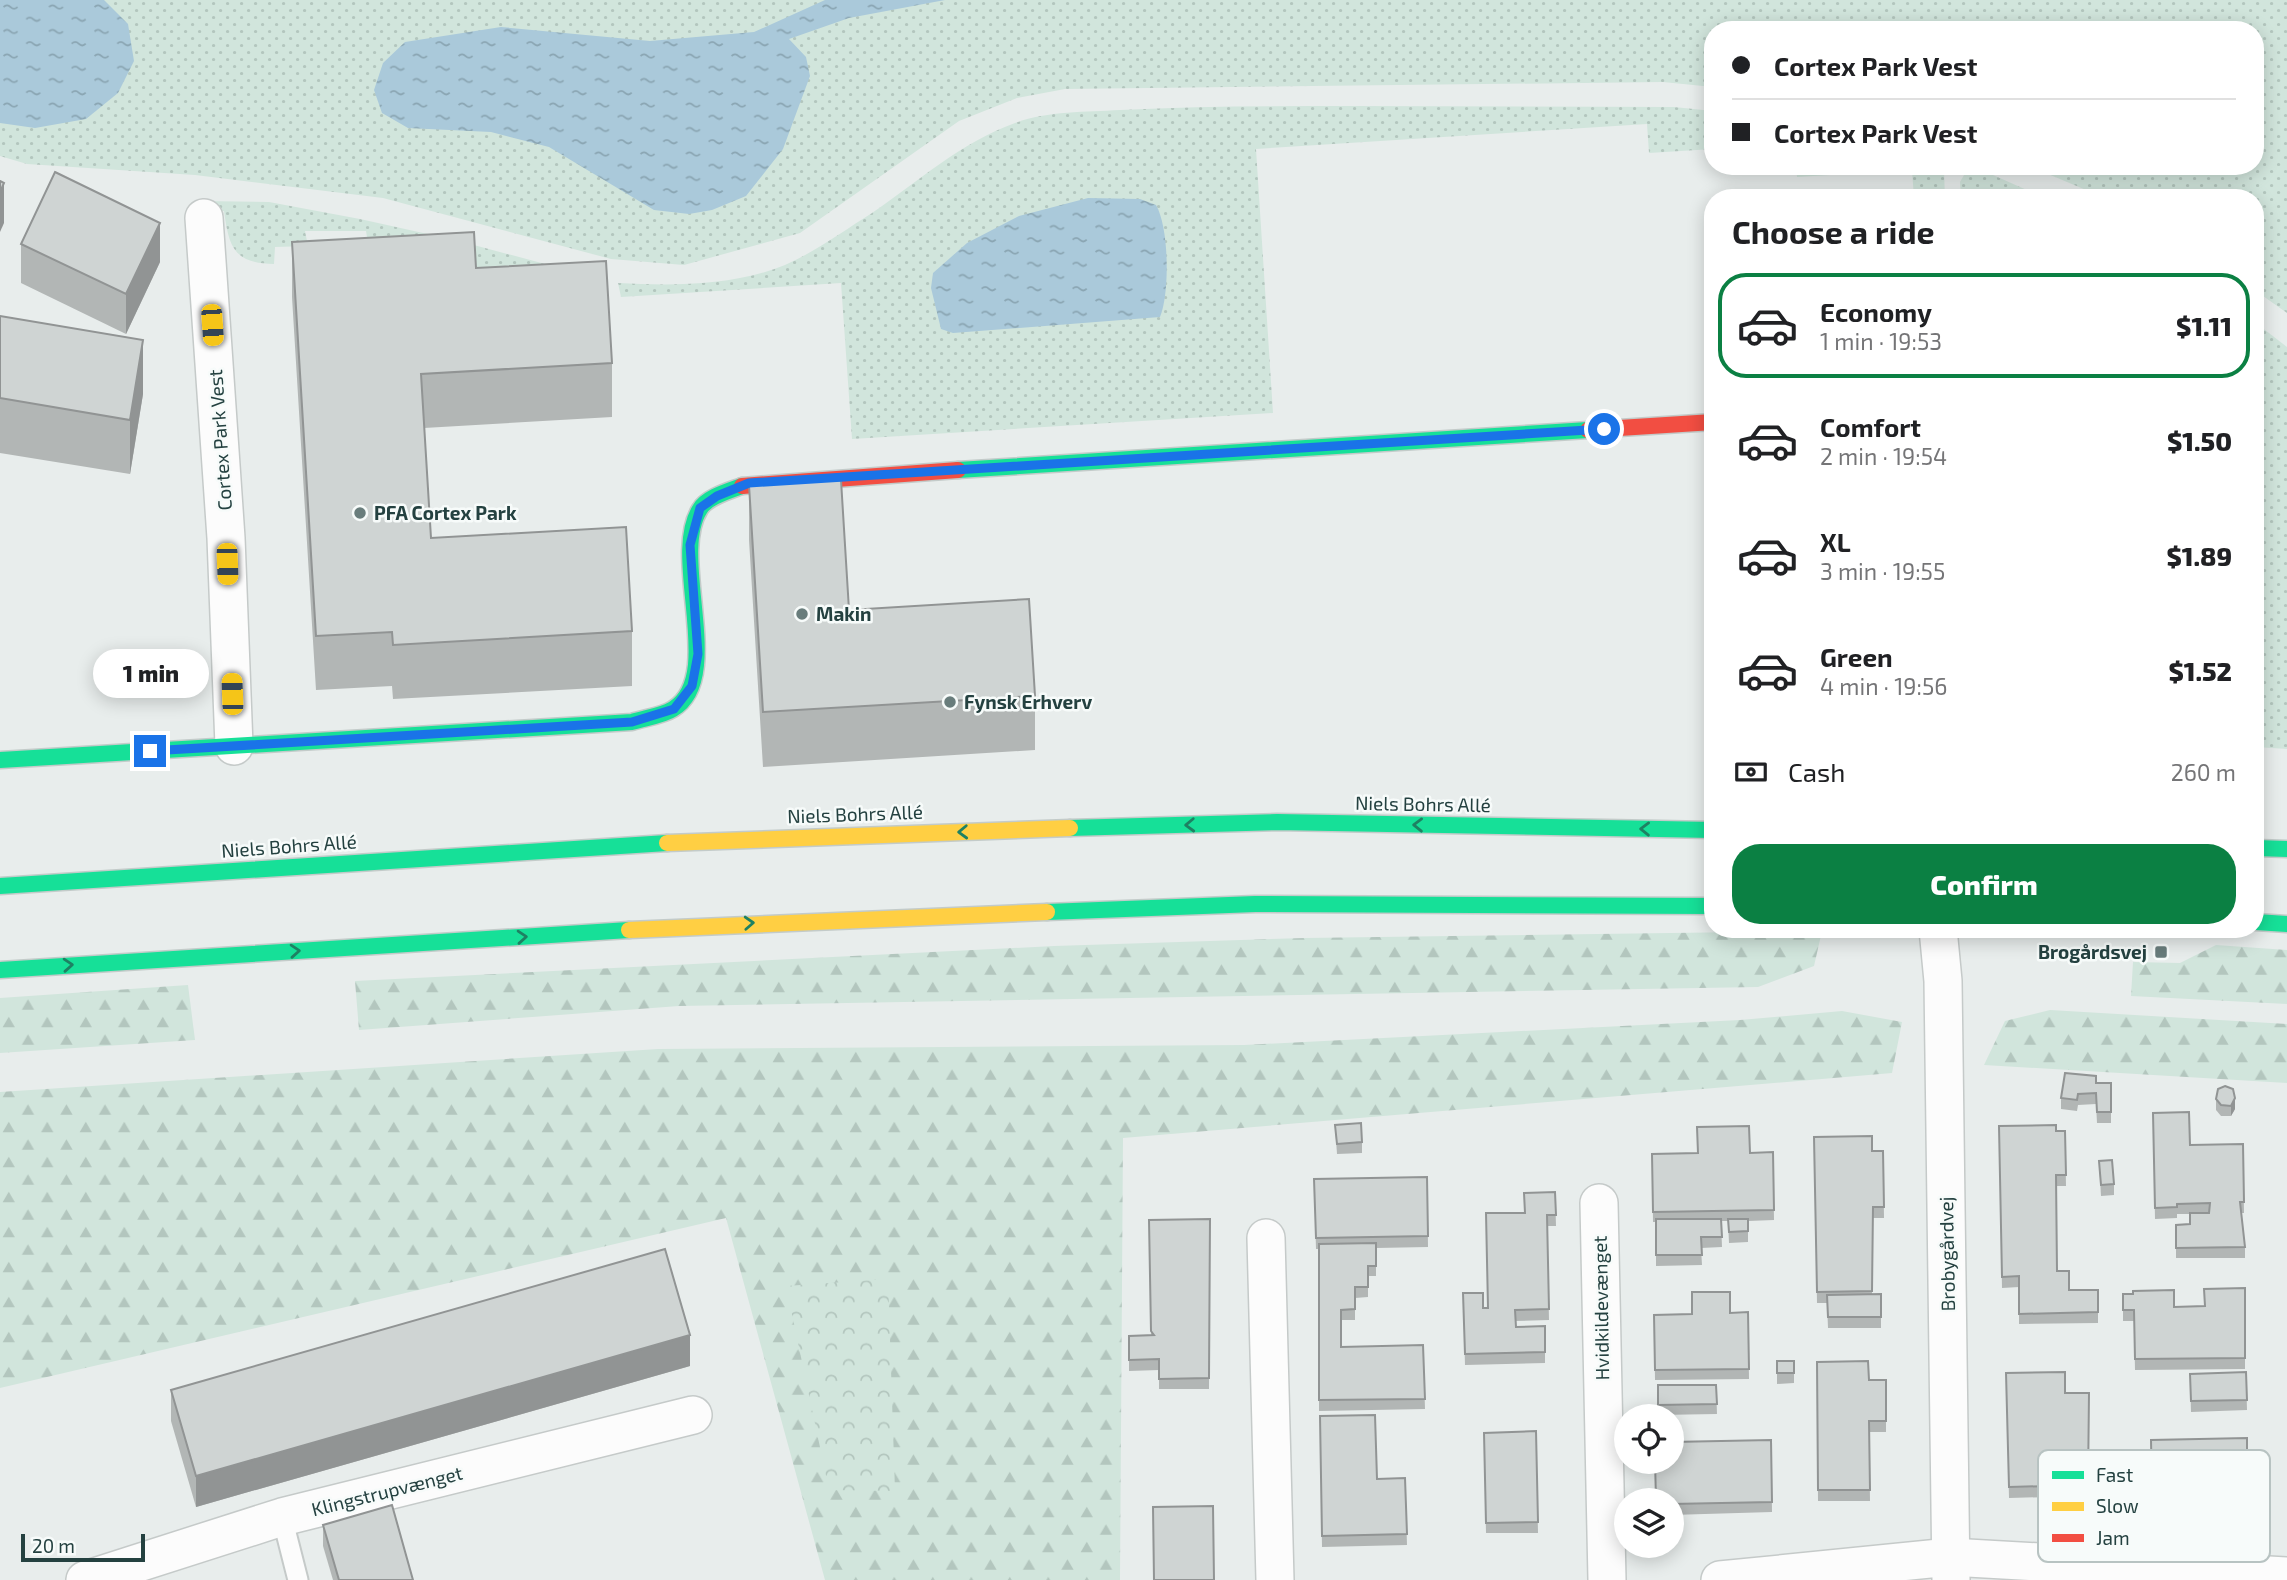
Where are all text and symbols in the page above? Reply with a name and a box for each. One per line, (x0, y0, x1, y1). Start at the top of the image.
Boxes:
text: Cortex Park Vest (1774, 50, 1977, 81)
text: Cortex Park Vest (1774, 117, 1977, 148)
text: Choose a ride (1732, 212, 1935, 250)
icon: car (1736, 294, 1799, 357)
text: Economy (1820, 296, 1932, 327)
car (201, 303, 224, 347)
text: $1.11 (2176, 310, 2232, 341)
text: 1 min · 19:53 (1820, 327, 1942, 355)
street label: Cortex Park Vest (203, 369, 236, 511)
icon: car (1736, 409, 1799, 472)
text: Comfort (1820, 411, 1921, 442)
route start (1588, 413, 1620, 445)
text: $1.50 (2167, 425, 2232, 456)
text: 2 min · 19:54 (1820, 442, 1947, 470)
place label: PFA Cortex Park (374, 501, 517, 524)
marker: PFA Cortex Park (352, 505, 368, 521)
icon: car (1736, 524, 1799, 587)
text: XL (1820, 526, 1851, 557)
text: $1.89 (2166, 540, 2232, 571)
car (216, 543, 239, 585)
text: 3 min · 19:55 (1820, 557, 1945, 585)
place label: Makin (816, 602, 872, 625)
marker: Makin (794, 606, 810, 622)
icon: car (1736, 639, 1799, 702)
text: Green (1820, 641, 1893, 672)
callout: 1 min (92, 650, 208, 698)
text: $1.52 (2168, 655, 2232, 686)
text: 1 min (123, 659, 179, 687)
text: 4 min · 19:56 (1820, 672, 1947, 700)
car (221, 673, 244, 715)
place label: Fynsk Erhverv (964, 690, 1092, 714)
marker: Fynsk Erhverv (942, 694, 958, 710)
route end (134, 735, 166, 767)
icon: cash (1732, 753, 1770, 791)
text: Cash (1788, 756, 1845, 787)
text: 260 m (2171, 758, 2236, 786)
street label: Niels Bohrs Allé (1355, 791, 1491, 816)
street label: Niels Bohrs Allé (787, 800, 923, 827)
one-way arrow (1184, 817, 1195, 832)
one-way arrow (1412, 817, 1423, 832)
one-way arrow (1639, 821, 1650, 837)
one-way arrow (957, 824, 968, 839)
street label: Niels Bohrs Allé (220, 829, 358, 862)
button: Confirm (1732, 844, 2236, 924)
one-way arrow (744, 916, 755, 931)
one-way arrow (517, 930, 528, 945)
place label: Brogårdsvej (2038, 940, 2147, 963)
one-way arrow (290, 944, 301, 959)
marker: Brogårdsvej (2153, 944, 2169, 960)
one-way arrow (63, 958, 74, 973)
street label: Brobygårdvej (1934, 1196, 1959, 1312)
street label: Hvidkildevænget (1588, 1235, 1613, 1381)
map controls (1614, 1404, 1684, 1558)
button: locate (1614, 1404, 1684, 1474)
legend (2038, 1450, 2270, 1562)
street label: Klingstrupvænget (309, 1461, 465, 1520)
text: Fast (2096, 1463, 2133, 1486)
button: layers (1614, 1488, 1684, 1558)
text: Slow (2096, 1494, 2139, 1517)
text: Jam (2096, 1526, 2130, 1549)
scale bar (21, 1531, 145, 1563)
text: 20 m (32, 1534, 75, 1557)

